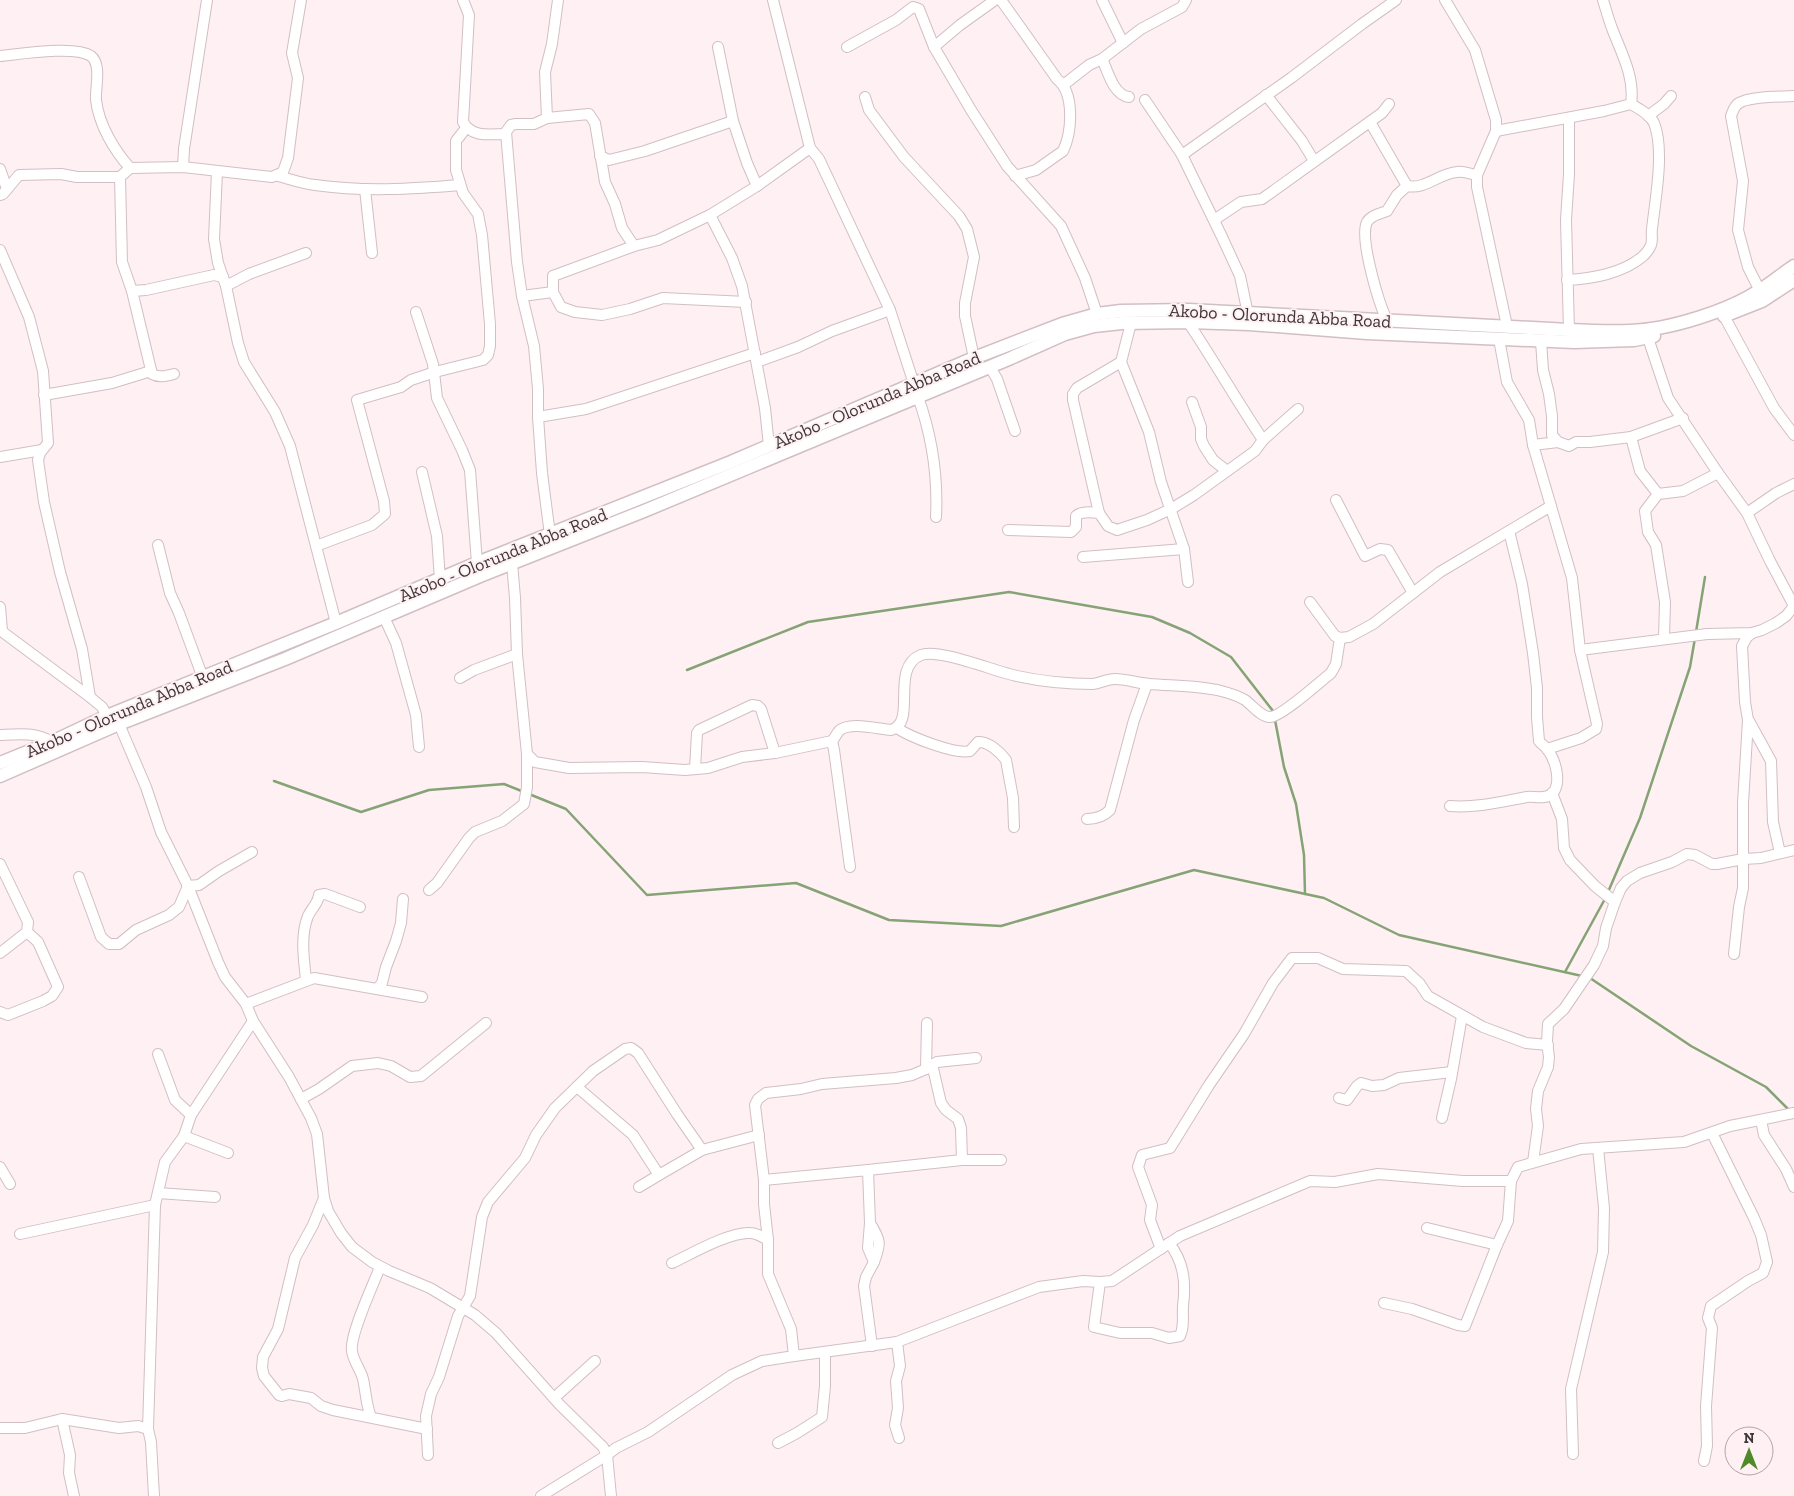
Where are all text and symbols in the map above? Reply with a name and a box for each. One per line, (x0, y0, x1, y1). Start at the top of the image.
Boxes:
street label: Akobo - Olorunda Abba Road (1168, 299, 1392, 333)
street label: Akobo - Olorunda Abba Road (770, 346, 984, 454)
street label: Akobo - Olorunda Abba Road (396, 503, 610, 607)
street label: Akobo - Olorunda Abba Road (22, 655, 236, 763)
north arrow (1724, 1426, 1774, 1476)
text: N (1744, 1430, 1755, 1447)

